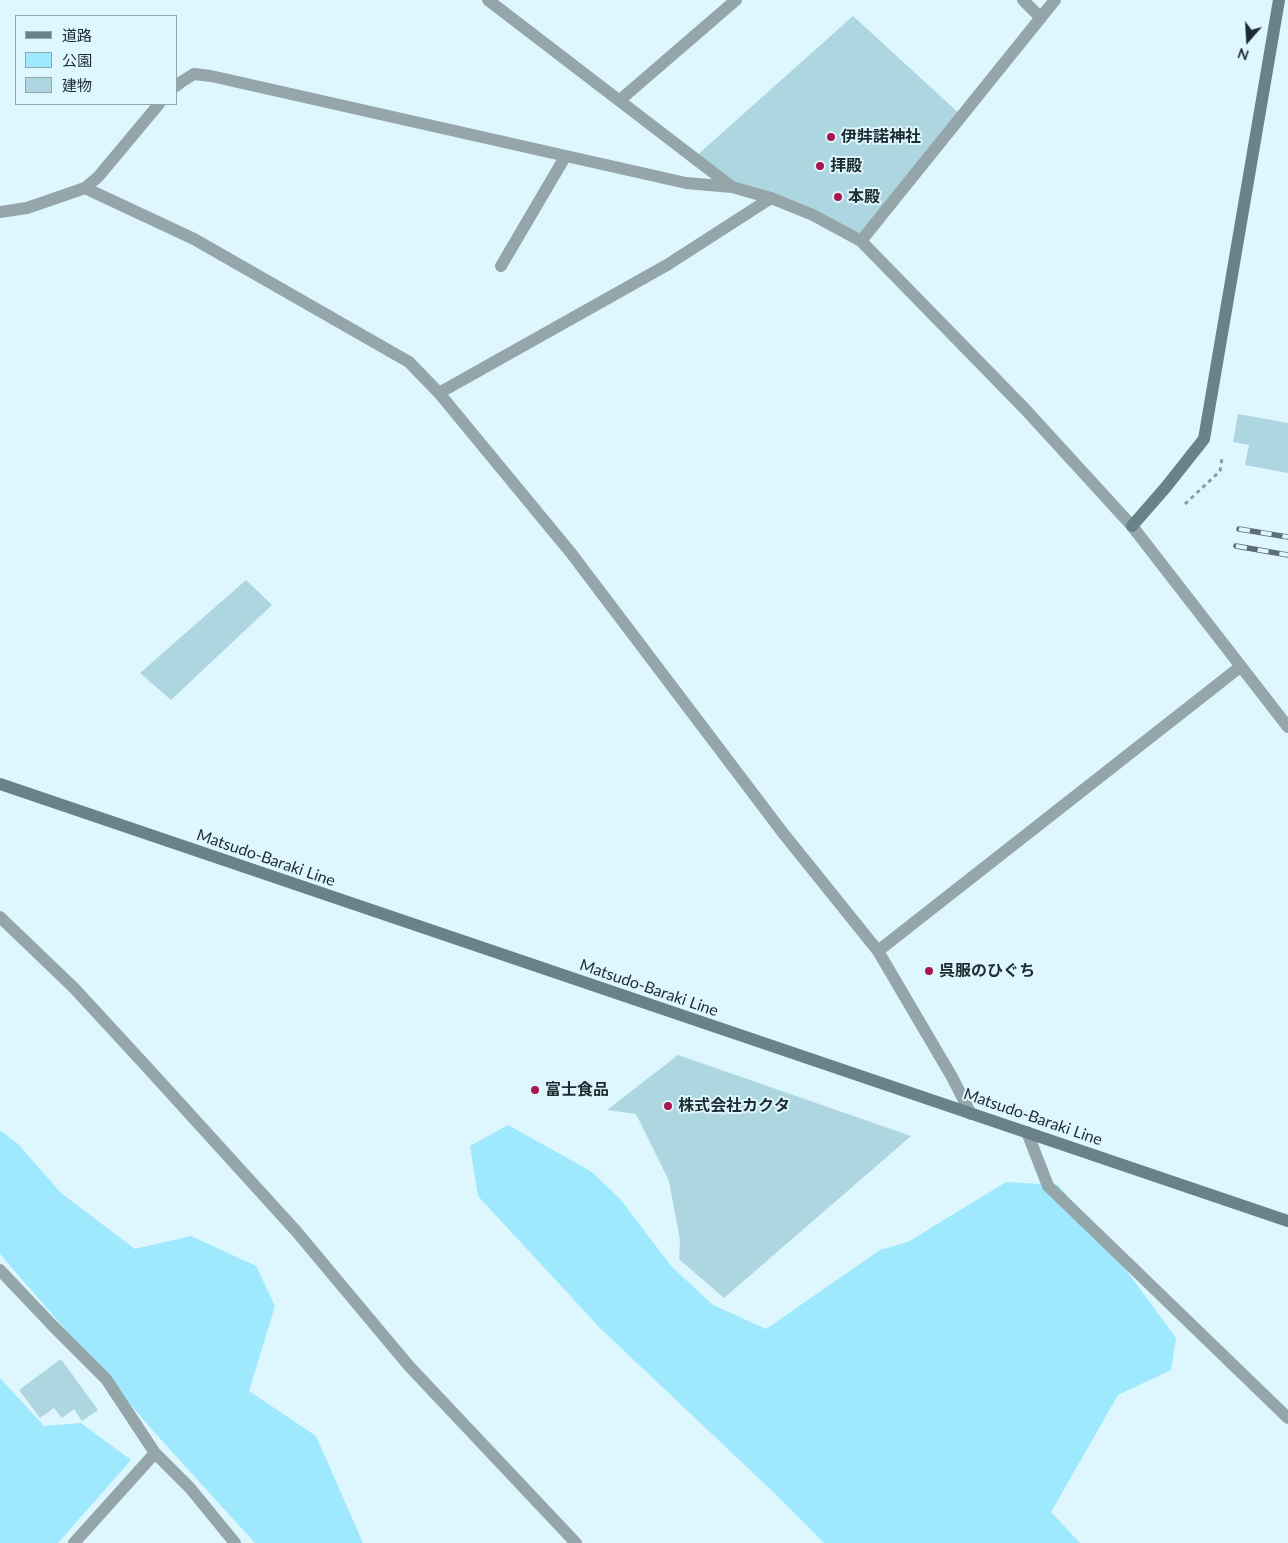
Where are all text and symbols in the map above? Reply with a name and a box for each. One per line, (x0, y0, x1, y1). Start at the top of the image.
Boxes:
legend (15, 15, 178, 105)
north arrow (1223, 15, 1273, 65)
text: 道路 (62, 26, 92, 44)
text: N (1235, 45, 1251, 64)
text: 公園 (62, 51, 92, 69)
text: 建物 (62, 76, 92, 94)
place label: 伊弉諾神社 (841, 127, 921, 147)
marker: 伊弉諾神社 (825, 131, 837, 143)
place label: 拝殿 (830, 156, 862, 176)
marker: 拝殿 (814, 160, 826, 172)
place label: 本殿 (848, 187, 880, 207)
marker: 本殿 (832, 191, 844, 203)
street label: Matsudo-Baraki Line (194, 825, 338, 891)
street label: Matsudo-Baraki Line (577, 955, 721, 1021)
place label: 呉服のひぐち (939, 961, 1035, 981)
marker: 呉服のひぐち (923, 965, 935, 977)
place label: 富士食品 (545, 1080, 609, 1100)
marker: 富士食品 (529, 1084, 541, 1096)
street label: Matsudo-Baraki Line (961, 1084, 1105, 1150)
place label: 株式会社カクタ (678, 1096, 790, 1116)
marker: 株式会社カクタ (662, 1100, 674, 1112)

